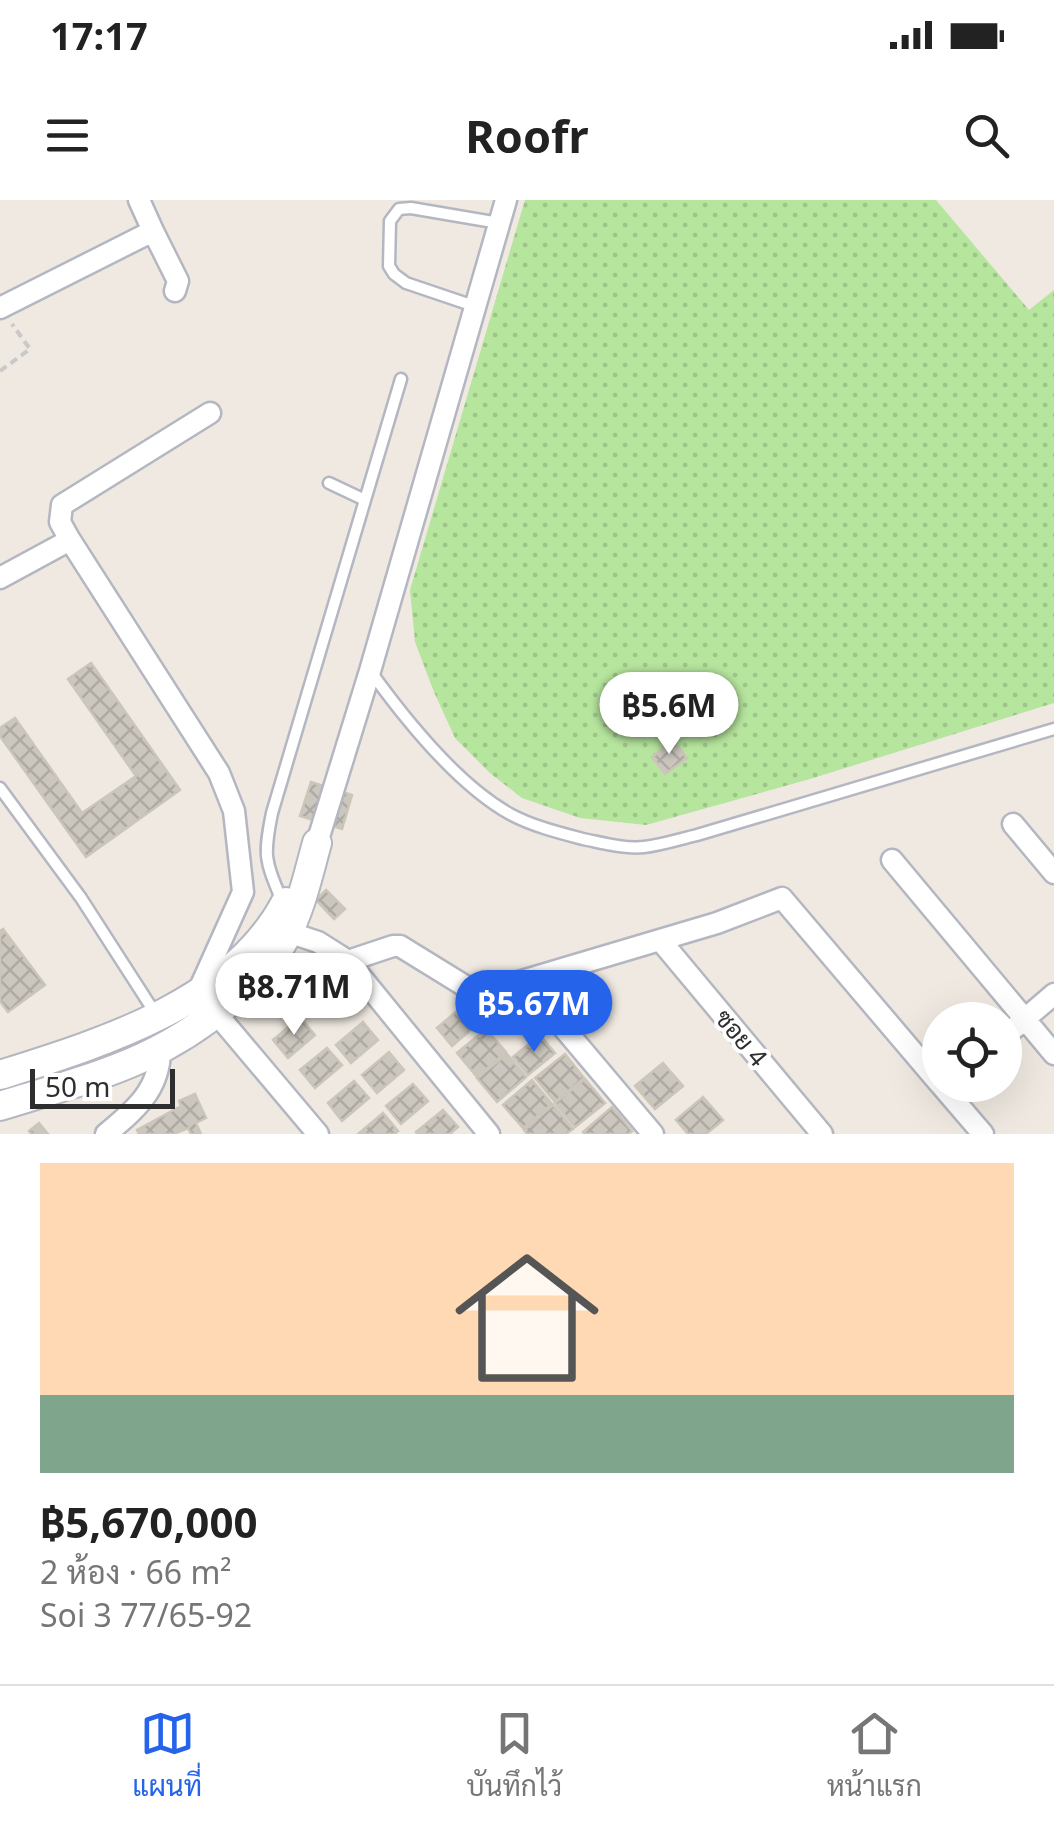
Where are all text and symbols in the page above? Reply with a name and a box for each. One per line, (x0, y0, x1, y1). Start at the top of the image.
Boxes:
text: 17:17 (50, 9, 148, 61)
text: Roofr (465, 105, 589, 166)
icon: menu (40, 108, 95, 163)
icon: search (959, 108, 1014, 163)
pin: ฿5.6M (599, 672, 739, 757)
text: ฿5.6M (621, 683, 717, 726)
pin: ฿8.71M (213, 953, 375, 1038)
text: ฿8.71M (237, 964, 351, 1007)
pin: ฿5.67M (453, 970, 615, 1055)
text: ฿5.67M (477, 981, 591, 1024)
street label: ซอย 4 (708, 1001, 776, 1073)
map controls (922, 1002, 1022, 1102)
button: locate (922, 1002, 1022, 1102)
scale bar (30, 1064, 175, 1108)
text: 50 m (45, 1067, 111, 1105)
icon: home (437, 1228, 617, 1408)
text: ฿5,670,000 (40, 1493, 257, 1550)
text: 2 ห้อง · 66 m² (40, 1550, 232, 1593)
text: Soi 3 77/65-92 (40, 1593, 252, 1636)
tab: แผนที่ (132, 1706, 202, 1804)
tab: บันทึกไว้ (467, 1706, 562, 1804)
tab: หน้าแรก (827, 1706, 922, 1804)

